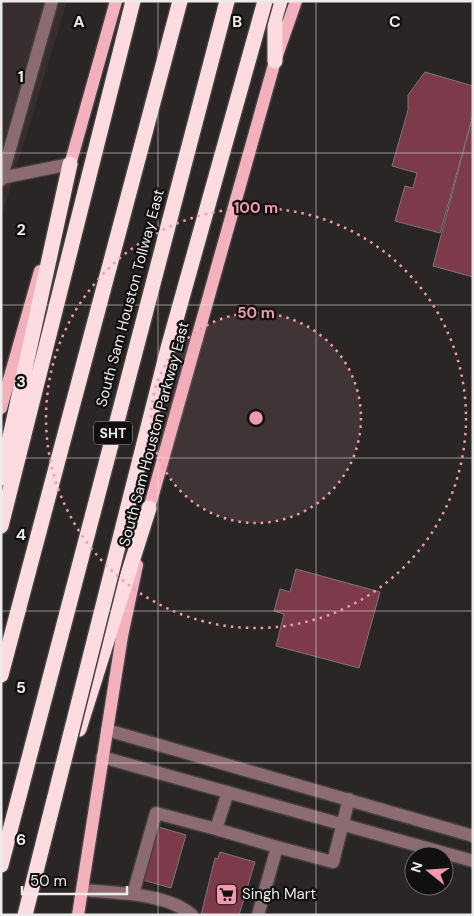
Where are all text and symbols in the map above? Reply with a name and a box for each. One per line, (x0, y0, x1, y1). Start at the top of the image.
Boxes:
text: A (73, 11, 85, 32)
text: B (232, 11, 242, 32)
text: C (389, 11, 401, 32)
text: 1 (18, 66, 24, 87)
street label: South Sam Houston Tollway East (91, 187, 169, 409)
text: 100 m (234, 198, 278, 218)
text: 2 (16, 219, 26, 240)
text: 50 m (237, 303, 275, 323)
street label: South Sam Houston Parkway East (114, 319, 194, 549)
text: 3 (16, 371, 26, 392)
centre of rings (247, 409, 265, 427)
road number: SHT (94, 422, 132, 444)
text: 4 (16, 524, 26, 545)
text: 5 (16, 677, 26, 698)
text: 6 (16, 829, 26, 850)
north arrow (404, 846, 454, 896)
text: N (406, 860, 427, 875)
scale bar (22, 864, 128, 896)
text: 50 m (30, 871, 67, 891)
supermarket icon: Singh Mart (214, 882, 238, 906)
place label: Singh Mart (242, 884, 316, 904)

